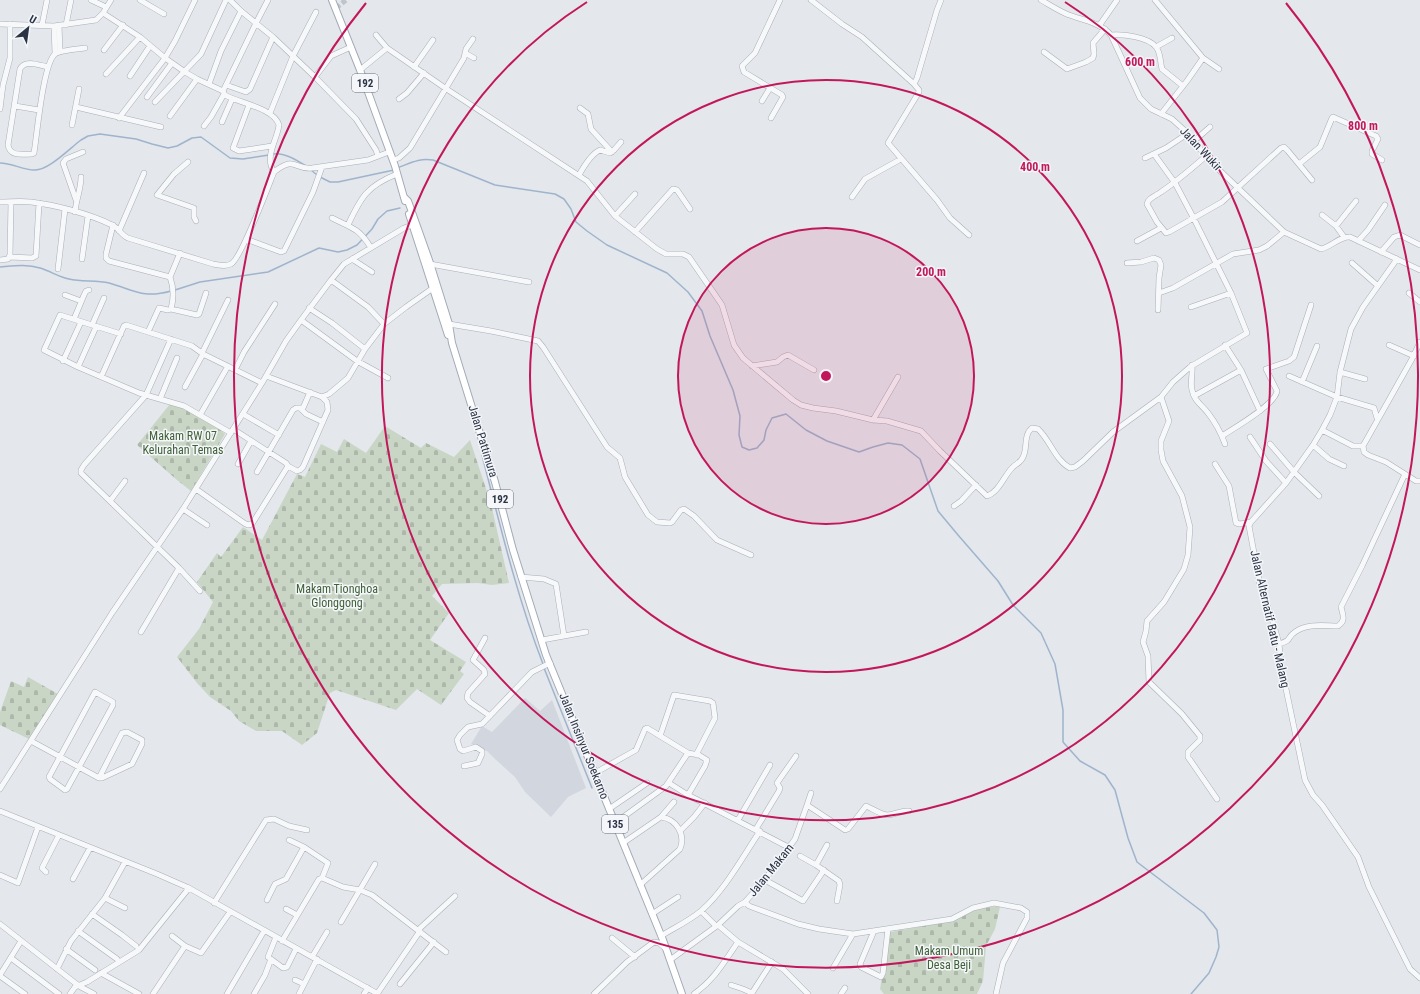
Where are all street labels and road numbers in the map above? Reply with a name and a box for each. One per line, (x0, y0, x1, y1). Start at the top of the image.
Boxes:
road number: 192 (352, 74, 378, 92)
street label: Jalan Wukir (1177, 124, 1225, 174)
street label: Jalan Pattimura (465, 403, 501, 479)
road number: 192 (487, 490, 513, 508)
street label: Jalan Alternatif Batu - Malang (1247, 549, 1293, 689)
street label: Jalan Insinyur Soekarno (556, 691, 612, 801)
road number: 135 (602, 815, 628, 833)
street label: Jalan Makam (746, 841, 796, 899)

